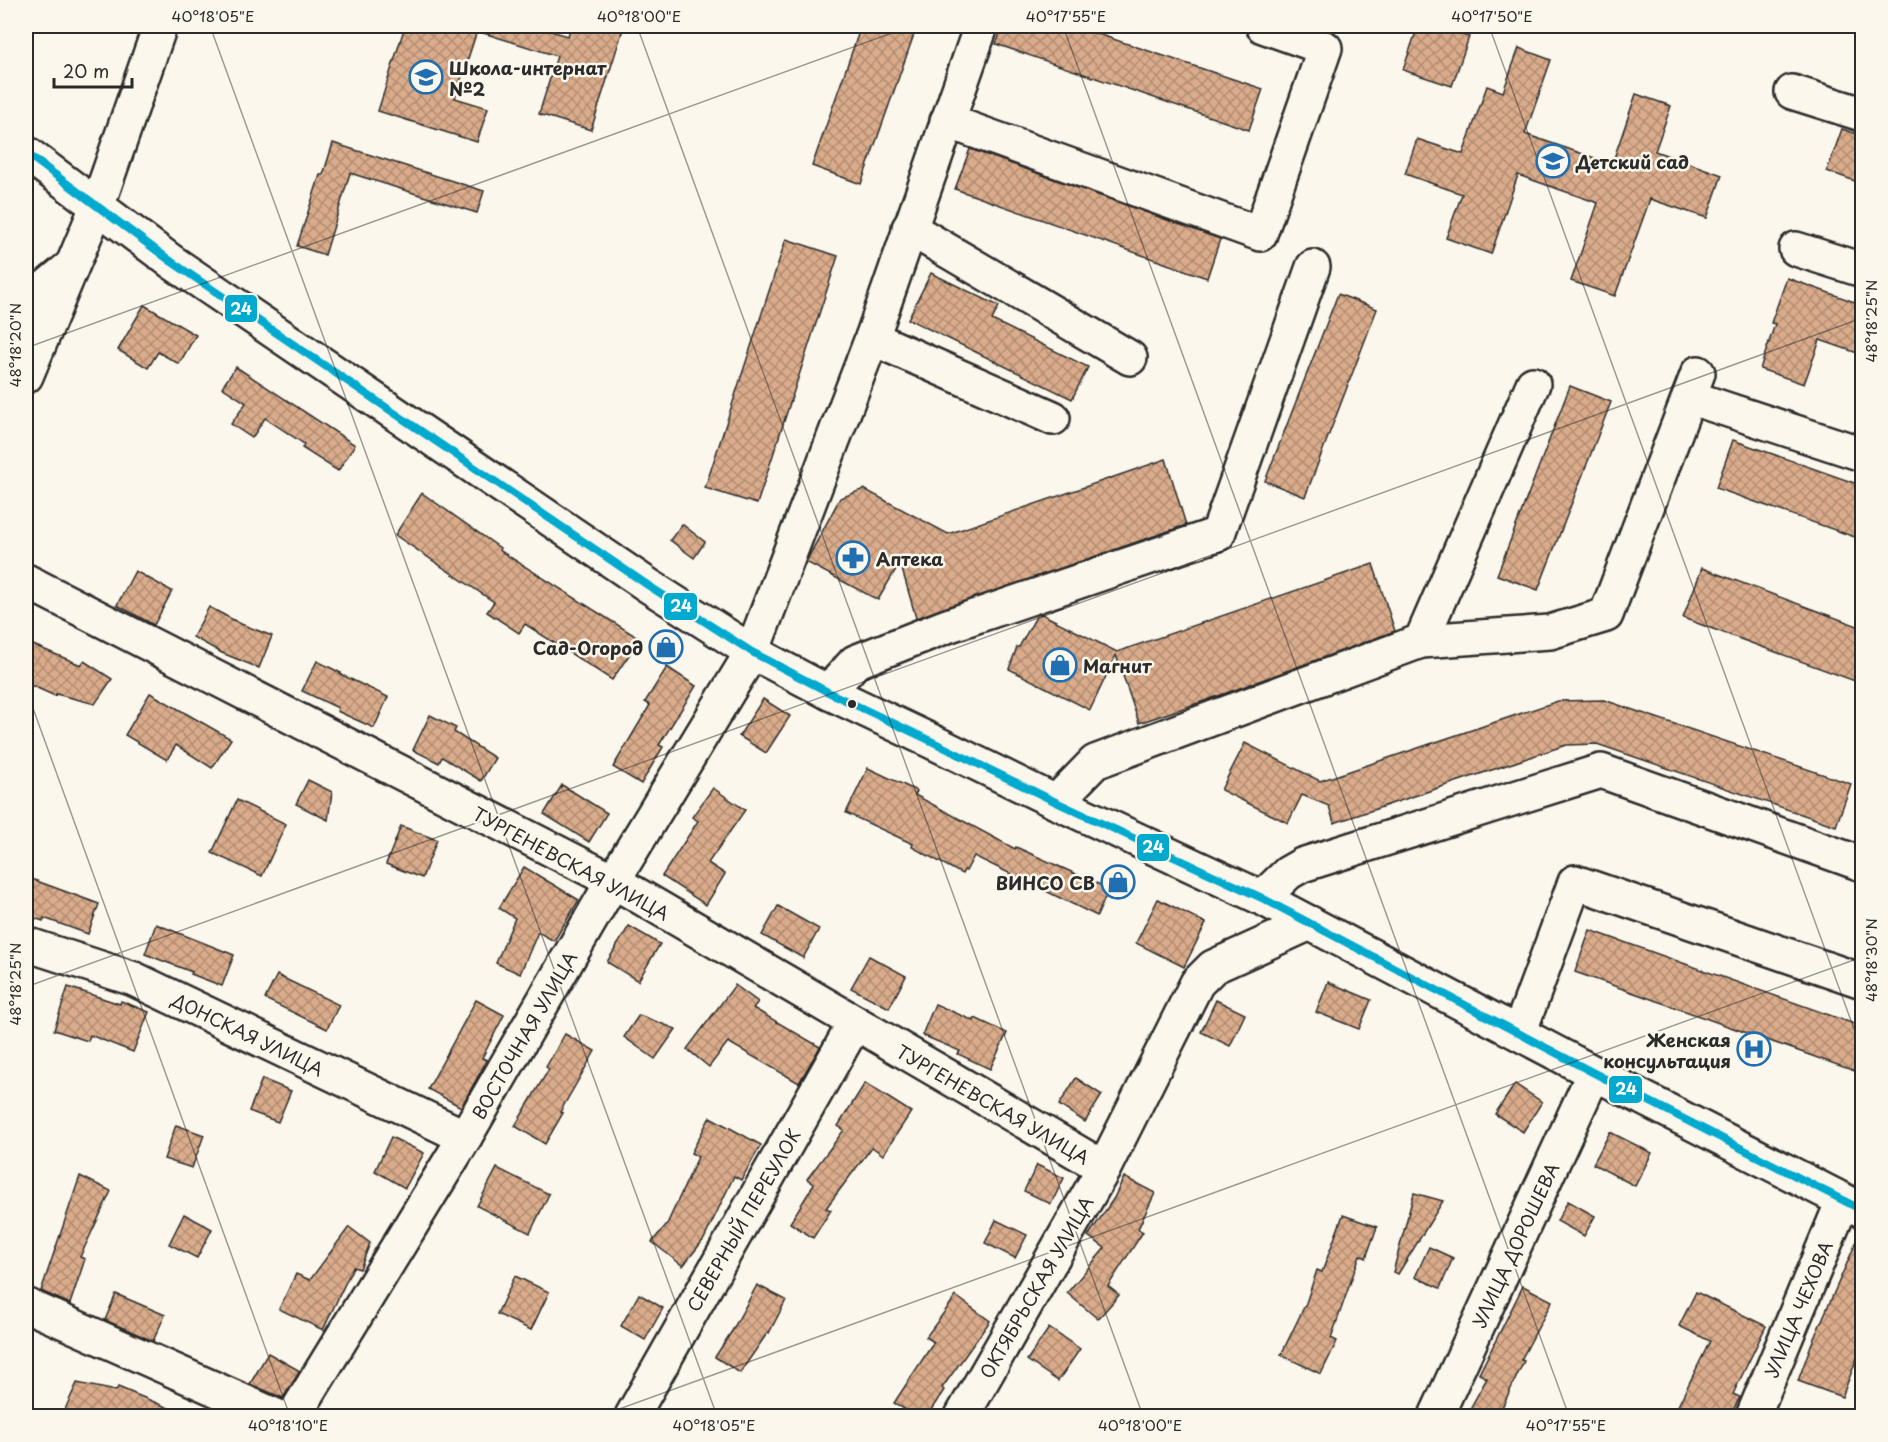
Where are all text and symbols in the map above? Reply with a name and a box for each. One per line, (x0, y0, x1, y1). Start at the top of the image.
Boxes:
text: 40°18'05"E (172, 4, 254, 27)
text: 40°18'00"E (597, 4, 681, 27)
text: 40°17'55"E (1026, 4, 1106, 27)
text: 40°17'50"E (1451, 4, 1533, 27)
scale bar (54, 51, 132, 89)
place label: Школа-интернат №2 (449, 54, 607, 102)
text: 20 m (63, 57, 109, 84)
school or university icon: Школа-интернат №2 (408, 59, 444, 95)
school or university icon: Детский сад (1535, 143, 1571, 179)
place label: Детский сад (1575, 148, 1689, 175)
text: 48°18'25"N (1859, 279, 1882, 363)
line badge: 24 (224, 294, 258, 323)
text: 24 (230, 296, 252, 320)
text: 48°18'20"N (3, 303, 26, 387)
pharmacy icon: Аптека (835, 540, 871, 576)
place label: Аптека (876, 545, 943, 572)
line badge: 24 (663, 592, 698, 621)
text: 24 (670, 593, 692, 617)
shop icon: Сад-Огород (648, 629, 684, 665)
place label: Сад-Огород (533, 634, 643, 661)
shop icon: Магнит (1042, 647, 1078, 683)
place label: Магнит (1083, 652, 1152, 679)
unlabelled marker (846, 698, 858, 710)
street label: ТУРГЕНЕВСКАЯ УЛИЦА (468, 800, 674, 927)
line badge: 24 (1136, 833, 1170, 862)
text: 24 (1142, 834, 1164, 858)
shop icon: ВИНСО СВ (1100, 864, 1136, 900)
place label: ВИНСО СВ (996, 869, 1095, 896)
text: 48°18'30"N (1859, 918, 1882, 1002)
text: 48°18'25"N (3, 942, 26, 1026)
street label: ВОСТОЧНАЯ УЛИЦА (465, 946, 583, 1124)
street label: ДОНСКАЯ УЛИЦА (167, 985, 329, 1083)
place label: Женская консультация (1603, 1026, 1731, 1074)
hospital icon: Женская консультация (1736, 1031, 1772, 1067)
street label: ТУРГЕНЕВСКАЯ УЛИЦА (891, 1037, 1095, 1171)
line badge: 24 (1608, 1075, 1643, 1104)
text: 24 (1615, 1076, 1637, 1100)
street label: СЕВЕРНЫЙ ПЕРЕУЛОК (680, 1124, 806, 1316)
street label: УЛИЦА ДОРОШЕВА (1465, 1158, 1565, 1332)
street label: ОКТЯБРЬСКАЯ УЛИЦА (973, 1191, 1099, 1383)
street label: УЛИЦА ЧЕХОВА (1757, 1237, 1839, 1381)
text: 40°18'10"E (248, 1413, 328, 1436)
text: 40°18'05"E (673, 1413, 755, 1436)
text: 40°18'00"E (1098, 1413, 1182, 1436)
text: 40°17'55"E (1526, 1413, 1606, 1436)

